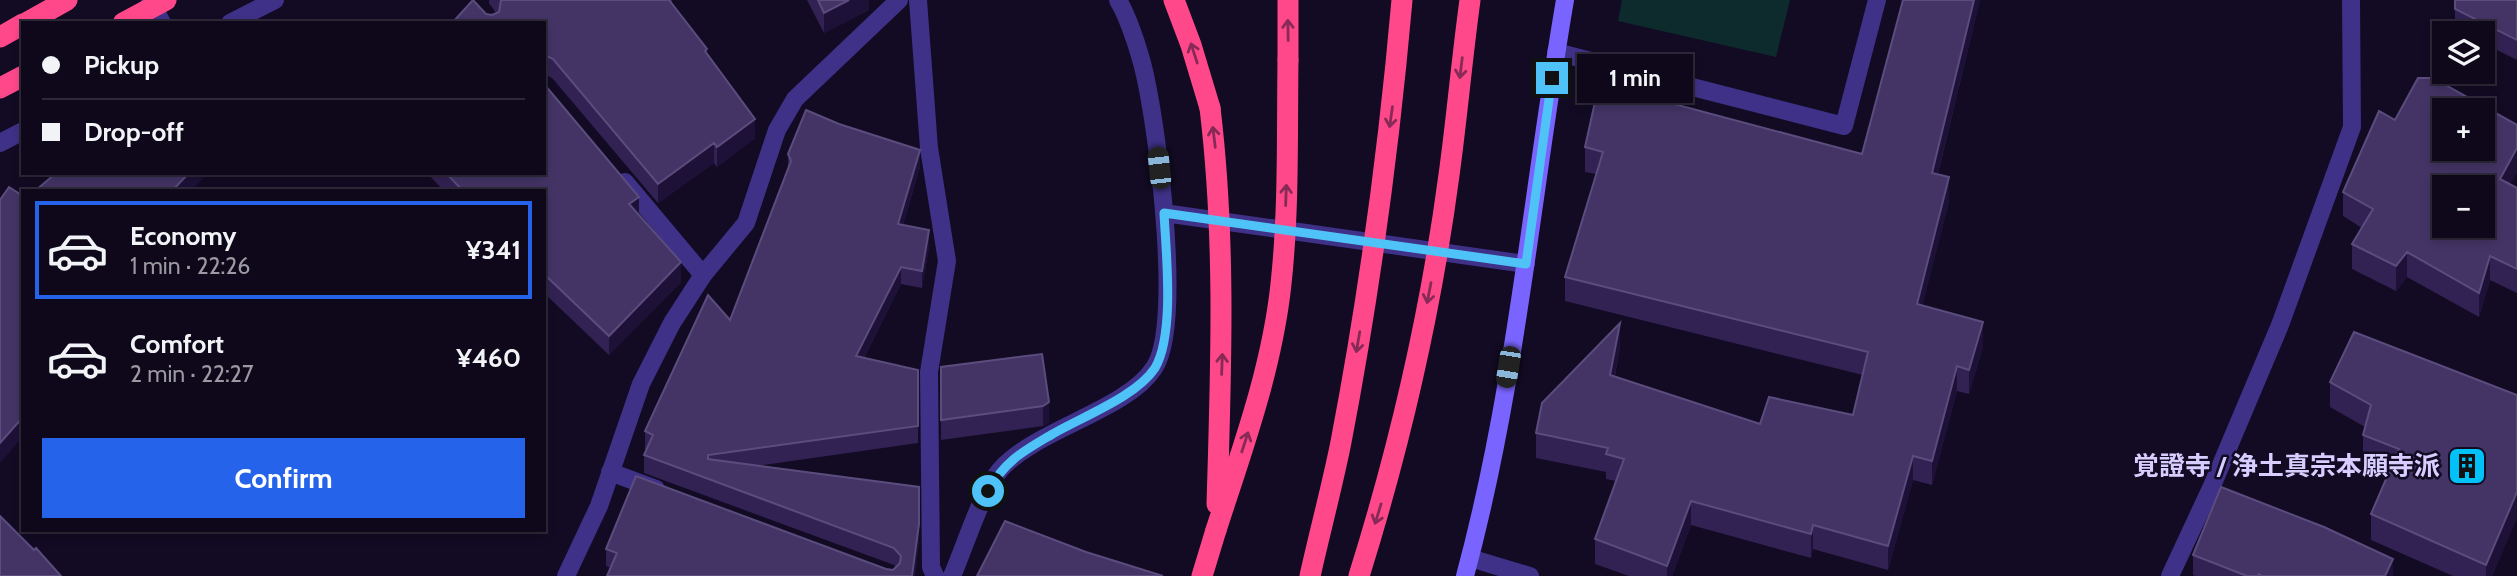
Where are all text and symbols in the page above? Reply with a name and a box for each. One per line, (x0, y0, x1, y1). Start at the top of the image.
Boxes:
one-way arrow (1281, 19, 1295, 42)
map controls (2432, 21, 2495, 238)
button: layers (2432, 21, 2495, 84)
one-way arrow (1186, 43, 1199, 65)
text: Pickup (84, 49, 159, 81)
callout: 1 min (1576, 54, 1692, 102)
one-way arrow (1455, 56, 1468, 79)
route end (1536, 62, 1568, 94)
text: 1 min (1609, 64, 1661, 92)
button: + (2432, 98, 2495, 161)
one-way arrow (1384, 105, 1397, 128)
text: Drop-off (84, 116, 184, 148)
one-way arrow (1207, 126, 1220, 149)
car (1147, 146, 1172, 190)
button: − (2432, 175, 2495, 238)
one-way arrow (1280, 184, 1293, 207)
icon: car (46, 219, 109, 282)
text: Economy (130, 220, 236, 252)
text: ¥341 (466, 234, 521, 266)
text: 1 min · 22:26 (130, 252, 250, 280)
one-way arrow (1422, 281, 1435, 304)
icon: car (46, 327, 109, 390)
text: Comfort (130, 328, 224, 360)
one-way arrow (1351, 330, 1364, 353)
text: ¥460 (456, 342, 521, 374)
car (1495, 345, 1522, 389)
one-way arrow (1215, 353, 1228, 376)
text: 2 min · 22:27 (130, 360, 253, 388)
one-way arrow (1240, 432, 1252, 454)
button: Confirm (42, 438, 525, 518)
building icon: 覚證寺 / 浄土真宗本願寺派 (2446, 445, 2488, 487)
place label: 覚證寺 / 浄土真宗本願寺派 (2133, 450, 2440, 482)
route start (972, 475, 1004, 507)
one-way arrow (1371, 503, 1384, 525)

